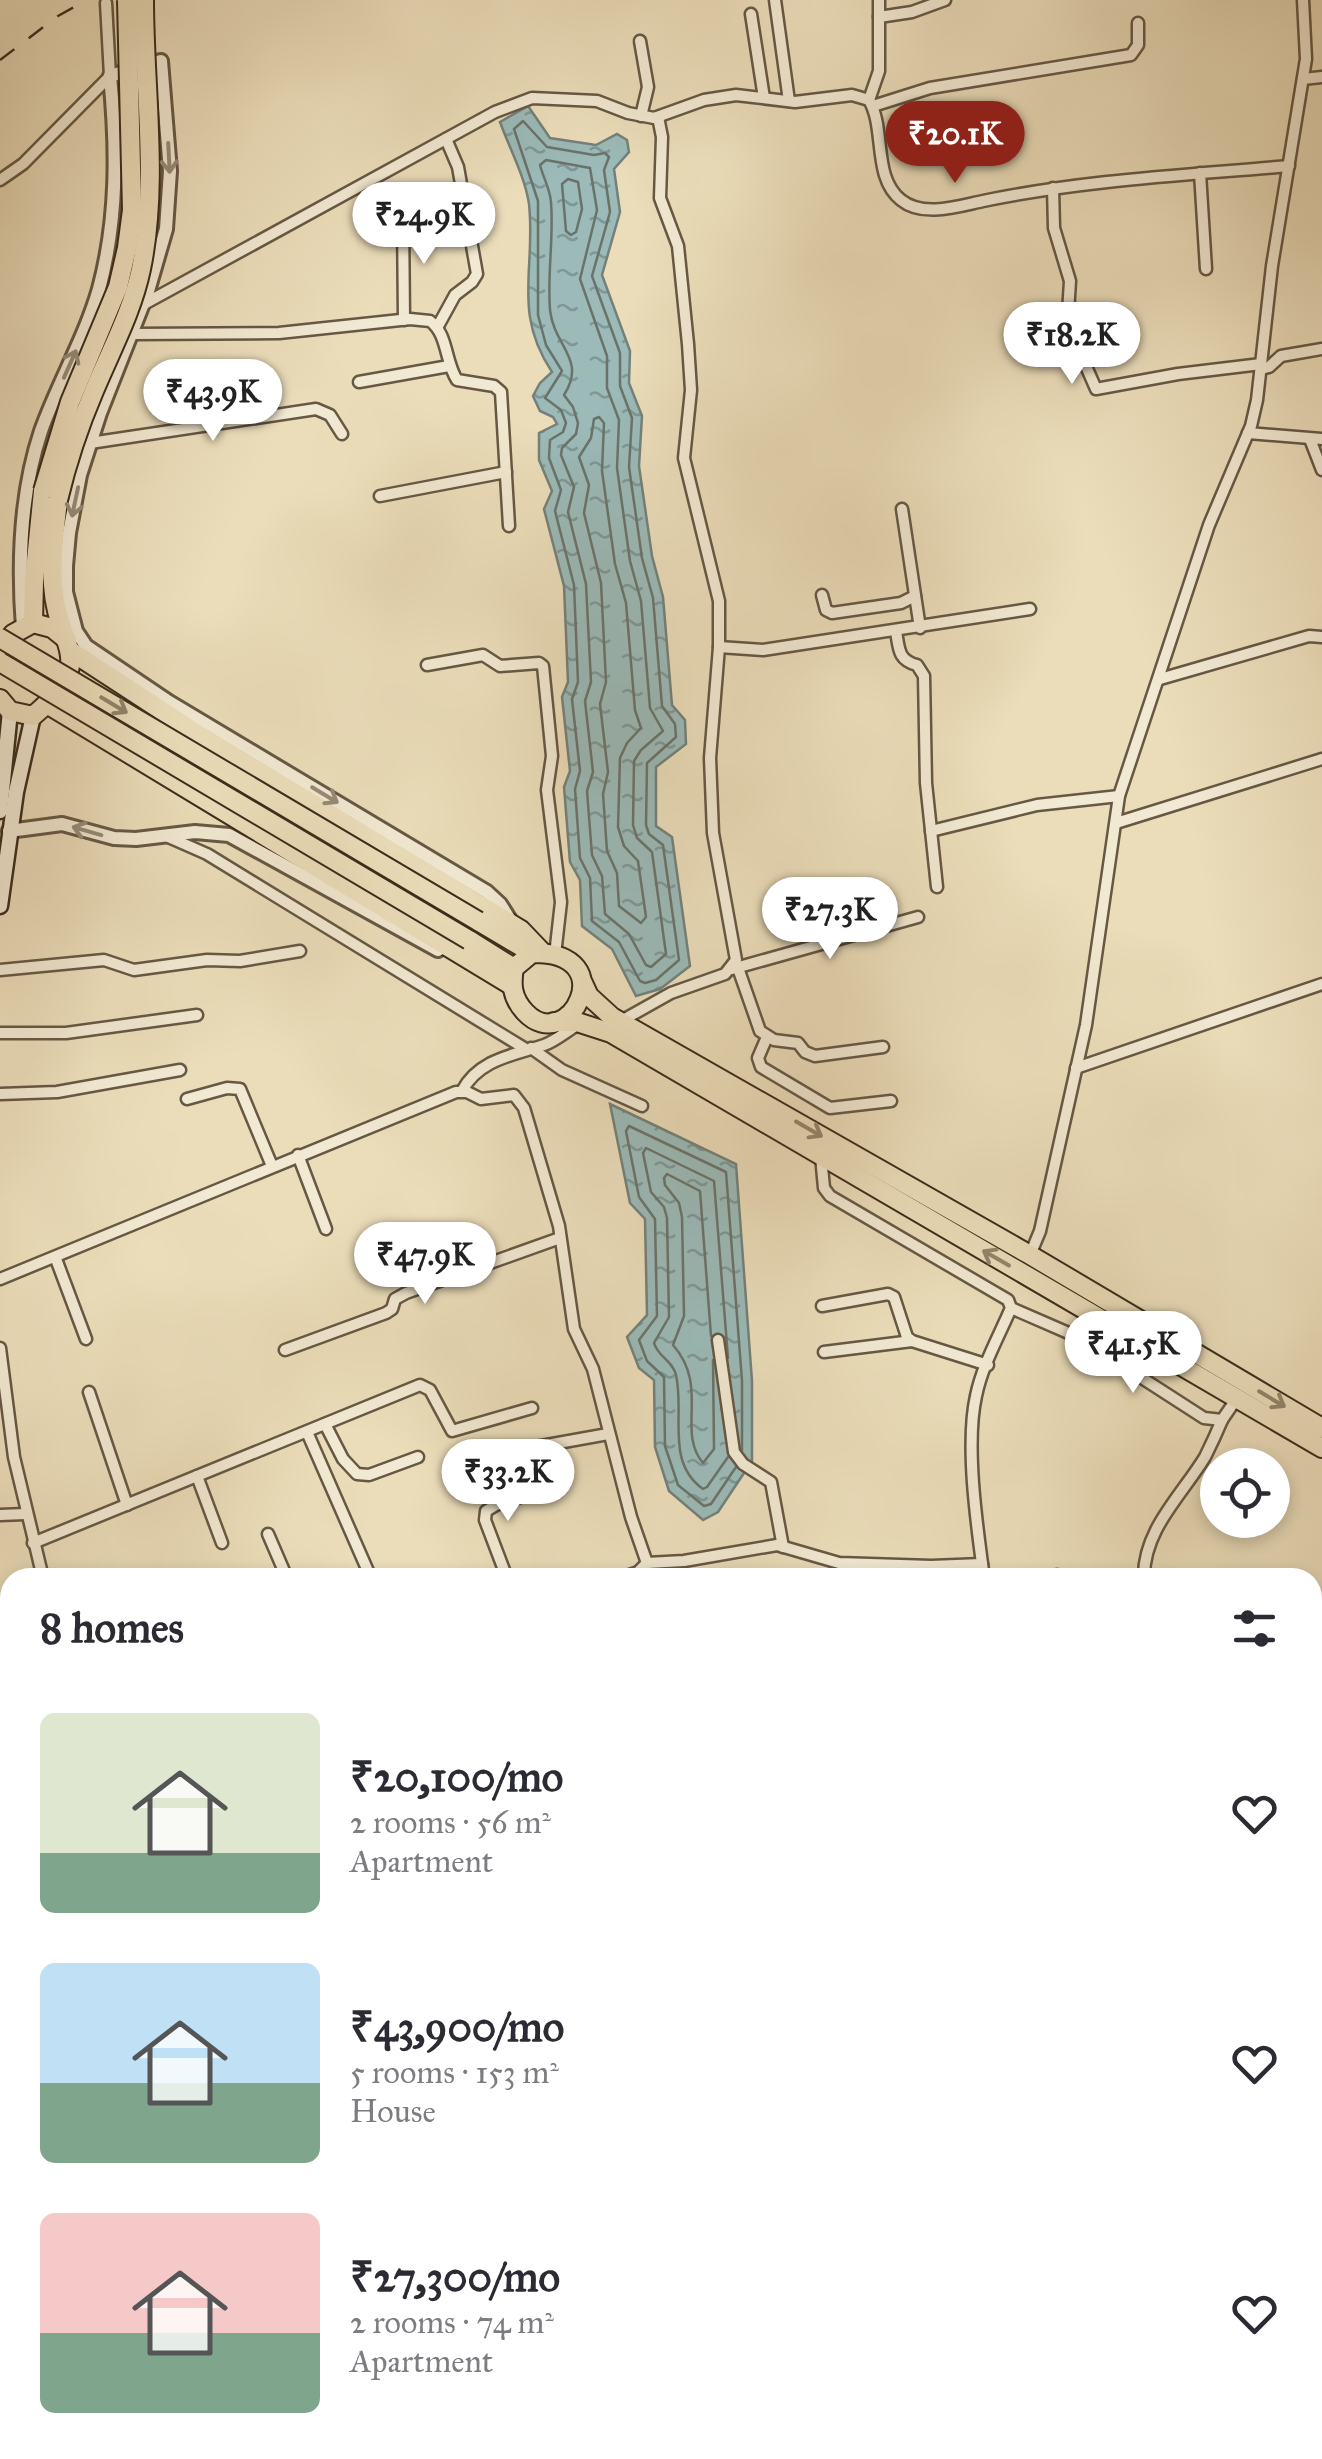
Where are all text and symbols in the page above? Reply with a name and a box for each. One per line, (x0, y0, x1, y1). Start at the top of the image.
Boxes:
pin: ₹20.1K (874, 101, 1036, 186)
text: ₹20.1K (908, 114, 1002, 153)
one-way arrow (160, 141, 179, 174)
pin: ₹24.9K (343, 182, 505, 267)
text: ₹24.9K (374, 195, 474, 234)
pin: ₹18.2K (991, 302, 1153, 387)
text: ₹18.2K (1025, 315, 1119, 354)
one-way arrow (62, 349, 80, 380)
pin: ₹43.9K (132, 359, 294, 444)
text: ₹43.9K (165, 372, 261, 411)
one-way arrow (65, 486, 83, 518)
one-way arrow (99, 695, 128, 715)
one-way arrow (310, 785, 339, 805)
one-way arrow (72, 821, 103, 839)
pin: ₹27.3K (749, 877, 911, 962)
text: ₹27.3K (784, 890, 876, 929)
one-way arrow (794, 1120, 823, 1140)
pin: ₹47.9K (344, 1222, 506, 1307)
text: ₹47.9K (376, 1235, 474, 1274)
one-way arrow (982, 1248, 1011, 1268)
pin: ₹41.5K (1052, 1311, 1214, 1396)
text: ₹41.5K (1087, 1324, 1179, 1363)
one-way arrow (1257, 1389, 1286, 1409)
pin: ₹33.2K (427, 1439, 589, 1524)
map controls (1200, 1448, 1290, 1538)
button: locate (1200, 1448, 1290, 1538)
text: ₹33.2K (463, 1452, 553, 1491)
icon: filters (1227, 1601, 1282, 1656)
text: 8 homes (40, 1602, 184, 1654)
text: ₹20,100/mo (350, 1751, 563, 1803)
icon: home (120, 1753, 240, 1873)
icon: heart (1227, 1786, 1282, 1841)
text: 2 rooms · 56 m² (350, 1803, 551, 1842)
text: Apartment (350, 1842, 493, 1881)
text: ₹43,900/mo (350, 2001, 564, 2053)
icon: home (120, 2003, 240, 2123)
icon: heart (1227, 2036, 1282, 2091)
text: 5 rooms · 153 m² (350, 2053, 559, 2092)
text: House (350, 2092, 436, 2131)
text: ₹27,300/mo (350, 2251, 560, 2303)
icon: home (120, 2253, 240, 2373)
icon: heart (1227, 2286, 1282, 2341)
text: 2 rooms · 74 m² (350, 2303, 554, 2342)
text: Apartment (350, 2342, 493, 2381)

